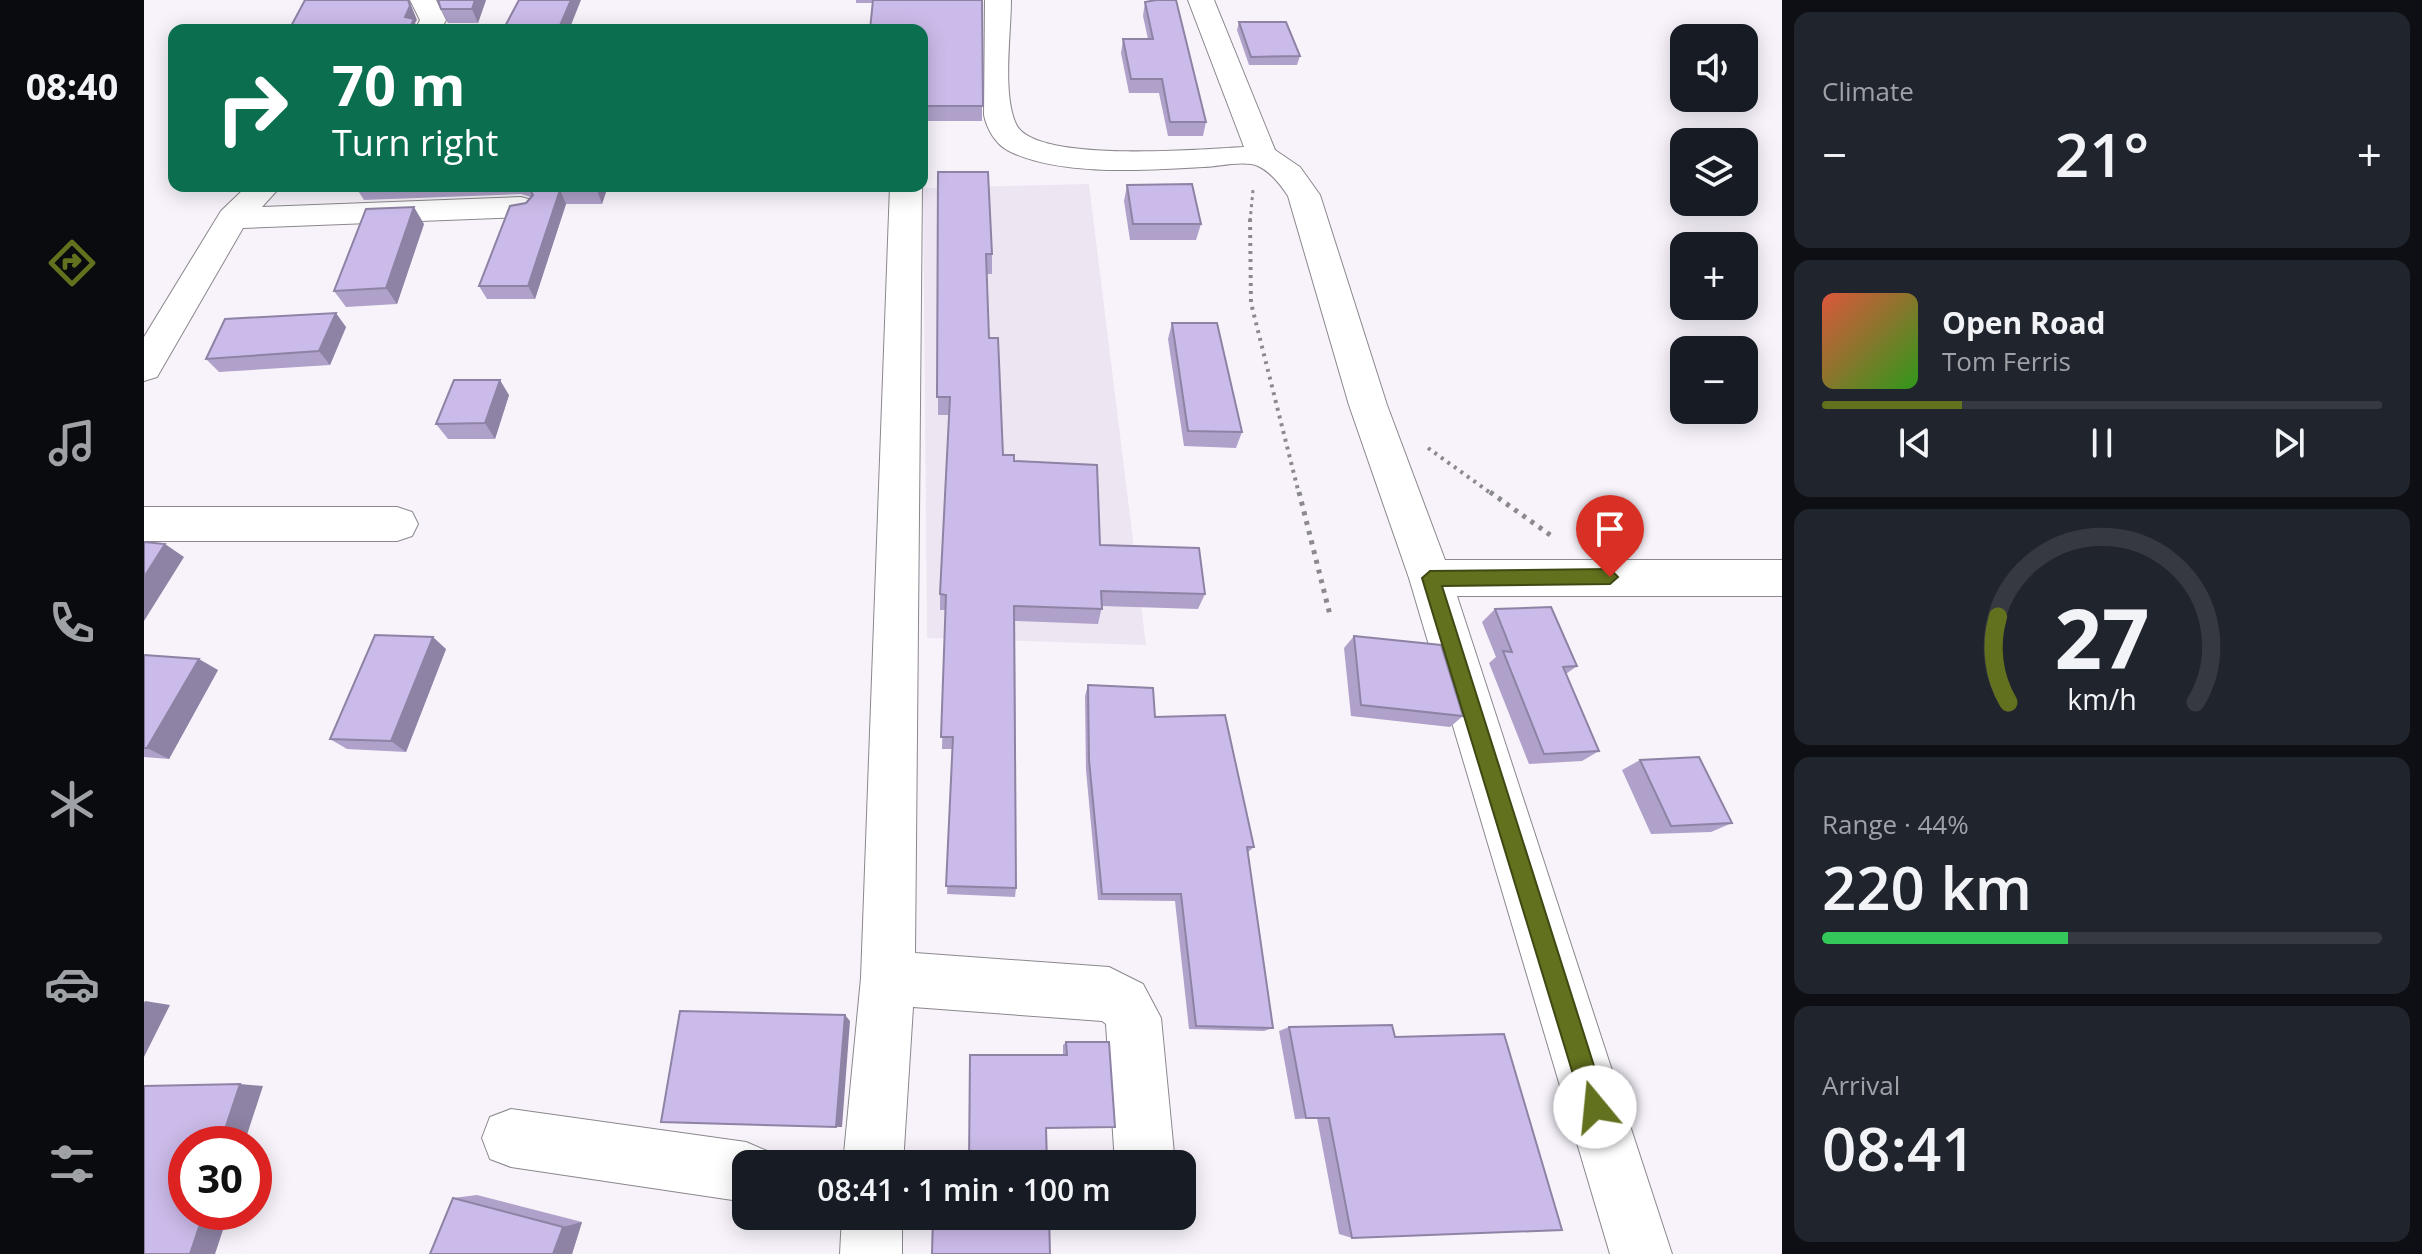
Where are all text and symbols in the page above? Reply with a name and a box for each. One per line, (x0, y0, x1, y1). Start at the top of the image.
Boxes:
map controls (1670, 24, 1758, 424)
button: sound (1670, 24, 1758, 112)
text: 70 m (332, 46, 466, 122)
icon: right (200, 56, 304, 160)
text: 08:40 (26, 62, 118, 111)
text: Climate (1822, 73, 1914, 109)
text: 21° (2055, 113, 2149, 195)
text: Turn right (332, 118, 498, 167)
text: − (1822, 124, 1847, 184)
text: + (2357, 124, 2382, 184)
button: layers (1670, 128, 1758, 216)
button: + (1670, 232, 1758, 320)
icon: directions (44, 235, 100, 291)
text: Open Road (1942, 302, 2106, 343)
button: − (1670, 336, 1758, 424)
text: Tom Ferris (1942, 343, 2071, 379)
icon: music (44, 415, 100, 471)
icon: previous (1893, 421, 1937, 465)
icon: pause (2080, 421, 2124, 465)
icon: next (2267, 421, 2311, 465)
pin (1576, 495, 1644, 577)
icon: arrive (1588, 507, 1632, 551)
text: 27 (2054, 580, 2150, 693)
icon: phone (44, 595, 100, 651)
text: km/h (2067, 679, 2137, 718)
icon: climate (44, 776, 100, 832)
text: Range · 44% (1822, 806, 1969, 842)
text: 220 km (1822, 846, 2032, 928)
icon: car (44, 956, 100, 1012)
position arrow (1553, 1065, 1637, 1149)
text: Arrival (1822, 1067, 1900, 1103)
text: 08:41 (1822, 1107, 1976, 1189)
speed limit sign: 30 (168, 1126, 272, 1230)
icon: filters (44, 1136, 100, 1192)
text: 08:41 · 1 min · 100 m (817, 1169, 1111, 1210)

